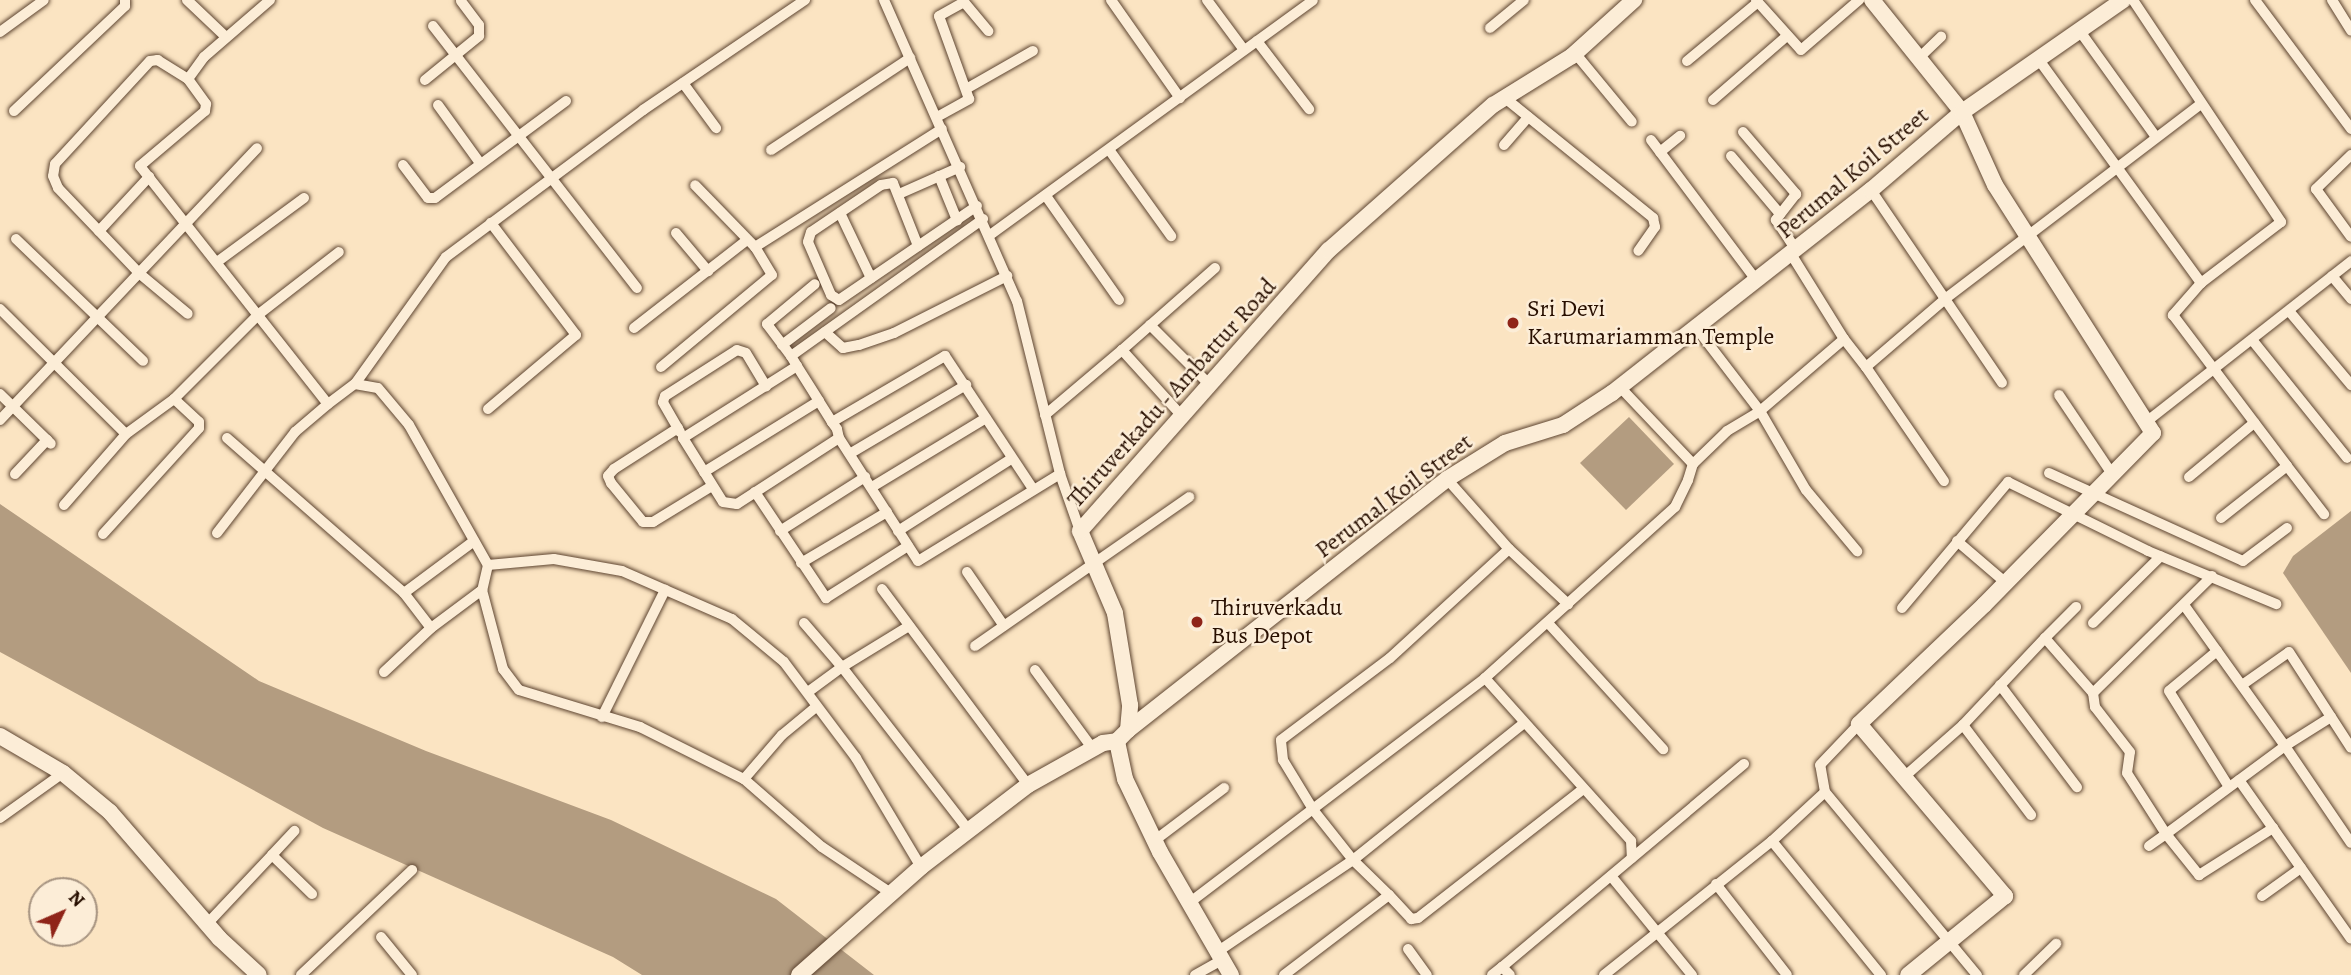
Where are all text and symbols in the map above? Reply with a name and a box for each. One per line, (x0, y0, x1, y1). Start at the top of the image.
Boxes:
street label: Perumal Koil Street (1771, 101, 1935, 245)
street label: Thiruverkadu - Ambattur Road (1061, 272, 1283, 514)
place label: Sri Devi Karumariamman Temple (1527, 295, 1774, 351)
marker: Sri Devi Karumariamman Temple (1505, 315, 1521, 331)
street label: Perumal Koil Street (1310, 427, 1478, 565)
place label: Thiruverkadu Bus Depot (1211, 594, 1342, 650)
marker: Thiruverkadu Bus Depot (1189, 614, 1205, 630)
north arrow (28, 877, 98, 947)
text: N (63, 885, 91, 913)

